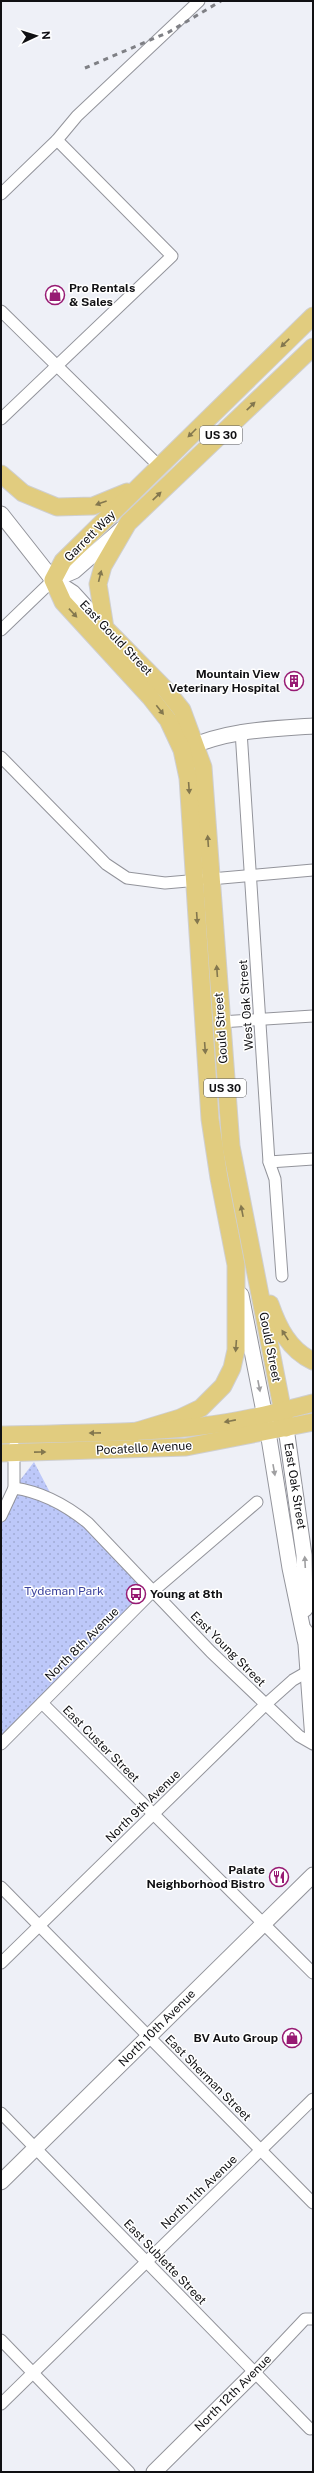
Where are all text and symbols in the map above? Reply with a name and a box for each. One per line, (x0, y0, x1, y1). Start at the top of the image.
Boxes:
north arrow (16, 16, 56, 56)
text: N (40, 31, 52, 40)
place label: Pro Rentals & Sales (69, 281, 135, 309)
shop icon: Pro Rentals & Sales (44, 284, 66, 306)
one-way arrow (280, 338, 290, 348)
one-way arrow (246, 401, 256, 411)
road number: US 30 (200, 426, 242, 444)
one-way arrow (187, 429, 197, 438)
one-way arrow (152, 491, 162, 501)
one-way arrow (95, 501, 107, 507)
street label: Garrett Way (62, 507, 119, 564)
one-way arrow (98, 570, 104, 582)
street label: East Gould Street (77, 598, 155, 679)
one-way arrow (68, 609, 77, 618)
place label: Mountain View Veterinary Hospital (169, 667, 281, 695)
building icon: Mountain View Veterinary Hospital (283, 670, 305, 692)
one-way arrow (156, 704, 165, 715)
one-way arrow (185, 782, 192, 794)
one-way arrow (205, 835, 212, 847)
one-way arrow (194, 912, 200, 925)
street label: West Oak Street (236, 959, 256, 1051)
one-way arrow (214, 965, 221, 977)
street label: Gould Street (212, 992, 230, 1064)
one-way arrow (202, 1042, 209, 1054)
road number: US 30 (204, 1079, 246, 1097)
one-way arrow (239, 1205, 245, 1217)
street label: Gould Street (256, 1311, 284, 1384)
one-way arrow (281, 1329, 288, 1341)
one-way arrow (233, 1340, 240, 1352)
one-way arrow (256, 1380, 262, 1392)
one-way arrow (224, 1419, 237, 1425)
one-way arrow (88, 1430, 101, 1436)
street label: Pocatello Avenue (96, 1438, 193, 1458)
street label: East Oak Street (281, 1442, 309, 1531)
one-way arrow (34, 1449, 47, 1455)
one-way arrow (271, 1464, 277, 1476)
one-way arrow (301, 1556, 308, 1568)
bus stop icon: Young at 8th (125, 1583, 147, 1605)
park label: Tydeman Park (24, 1584, 104, 1598)
place label: Young at 8th (150, 1587, 223, 1601)
street label: North 8th Avenue (42, 1604, 122, 1684)
street label: East Young Street (188, 1609, 269, 1690)
street label: East Custer Street (60, 1703, 142, 1785)
street label: North 9th Avenue (103, 1767, 183, 1845)
place label: Palate Neighborhood Bistro (146, 1863, 265, 1891)
restaurant icon: Palate Neighborhood Bistro (268, 1866, 290, 1888)
street label: North 10th Avenue (116, 1987, 198, 2069)
shop icon: BV Auto Group (281, 2027, 303, 2049)
place label: BV Auto Group (193, 2031, 278, 2045)
street label: East Sherman Street (162, 2032, 254, 2124)
street label: North 11th Avenue (158, 2152, 240, 2232)
street label: East Sublette Street (121, 2217, 209, 2308)
street label: North 12th Avenue (192, 2352, 274, 2434)

